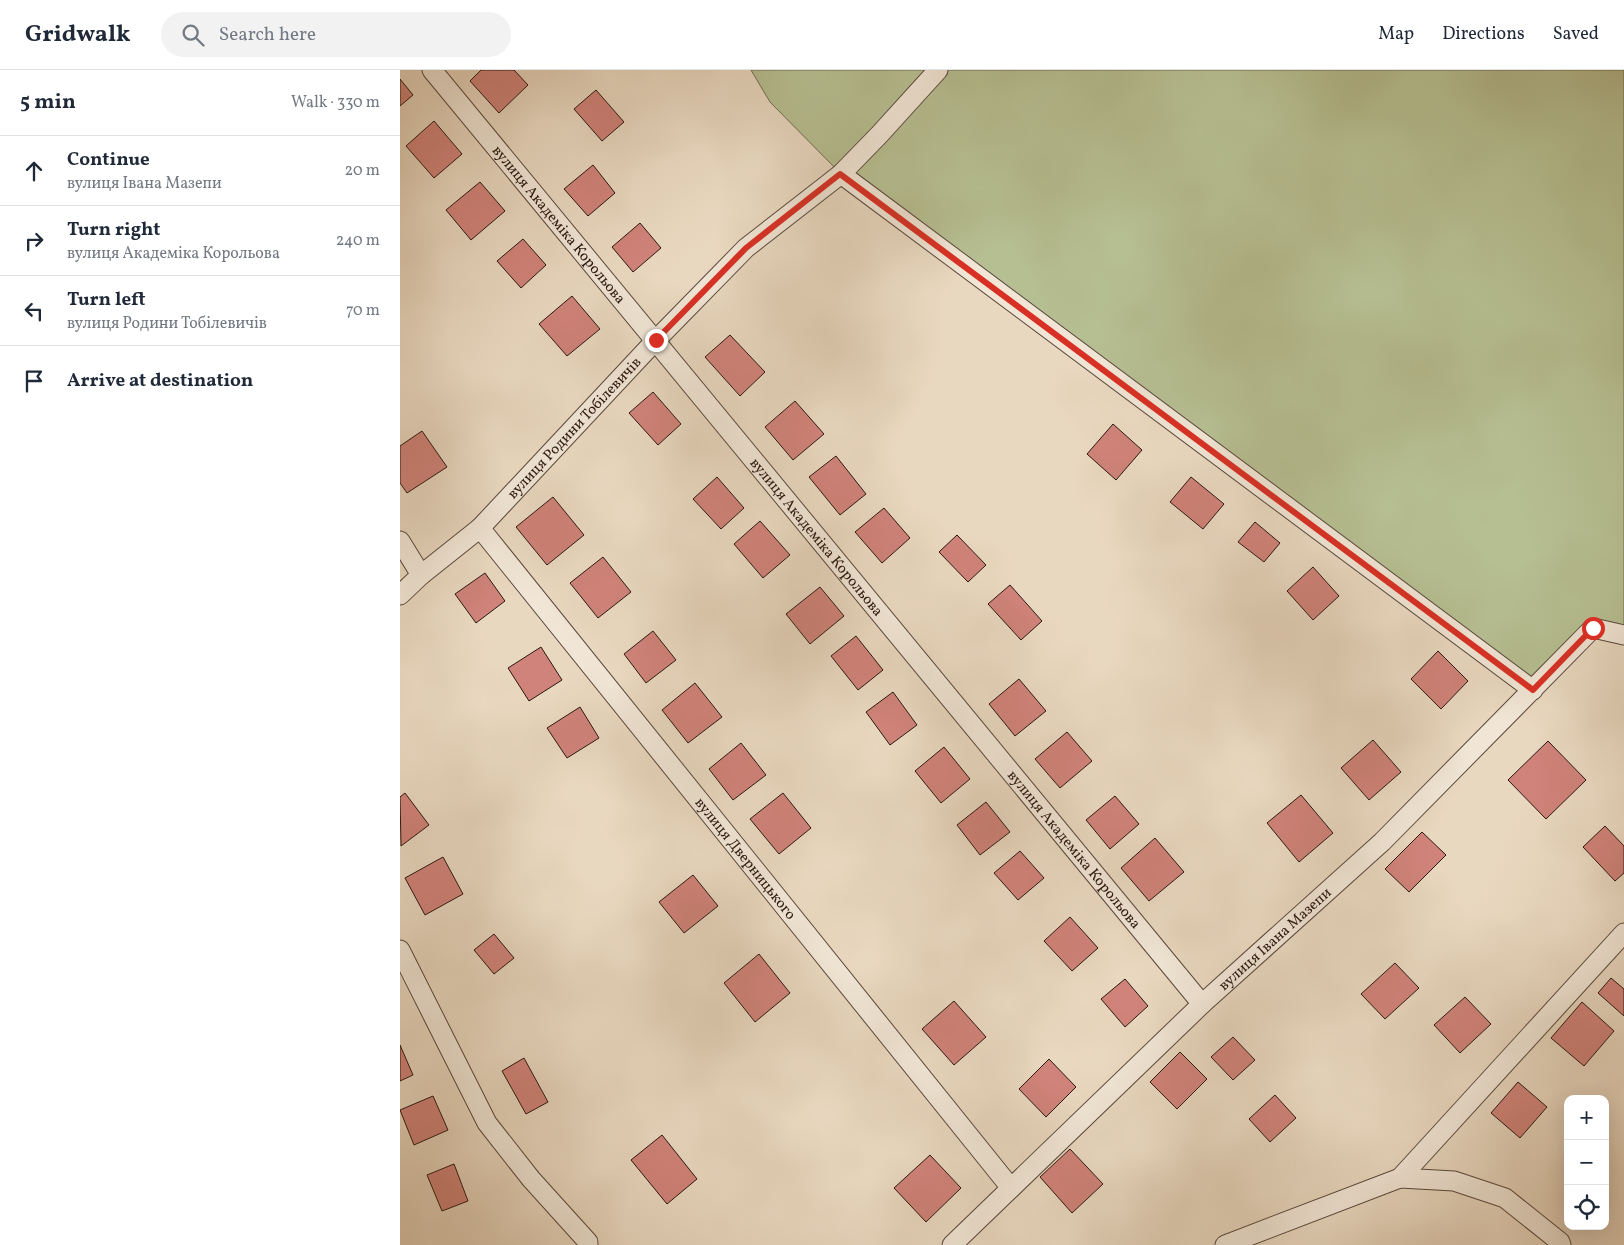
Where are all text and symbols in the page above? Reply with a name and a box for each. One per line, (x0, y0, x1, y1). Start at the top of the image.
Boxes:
search box (161, 12, 511, 57)
text: Gridwalk (25, 18, 131, 52)
icon: search (179, 21, 207, 49)
text: Search here (219, 22, 316, 48)
text: Map (1378, 22, 1414, 47)
text: Directions (1442, 22, 1525, 47)
text: Saved (1553, 22, 1599, 47)
text: 5 min (20, 88, 76, 117)
text: Walk · 330 m (291, 92, 380, 114)
street label: вулиця Академіка Корольова (486, 141, 630, 309)
text: Continue (67, 147, 150, 173)
icon: ahead (20, 157, 48, 185)
text: 20 m (345, 160, 380, 182)
text: вулиця Івана Мазепи (67, 173, 222, 195)
text: Turn right (67, 217, 160, 243)
icon: right (20, 227, 48, 255)
text: 240 m (336, 230, 380, 252)
text: вулиця Академіка Корольова (67, 243, 280, 265)
text: Turn left (67, 287, 146, 313)
icon: left (20, 297, 48, 325)
text: 70 m (346, 300, 380, 322)
text: вулиця Родини Тобілевичів (67, 313, 267, 335)
route end (645, 329, 668, 352)
street label: вулиця Родини Тобілевичів (503, 353, 647, 504)
icon: arrive (20, 367, 48, 395)
text: Arrive at destination (67, 368, 253, 394)
street label: вулиця Академіка Корольова (744, 454, 887, 622)
route start (1582, 617, 1605, 640)
street label: вулиця Академіка Корольова (1002, 766, 1145, 934)
street label: вулиця Дверницького (689, 794, 800, 925)
street label: вулиця Івана Мазепи (1215, 883, 1337, 996)
map controls (1564, 1095, 1609, 1230)
button: + (1564, 1095, 1609, 1140)
button: − (1564, 1140, 1609, 1185)
button: locate (1564, 1185, 1609, 1230)

